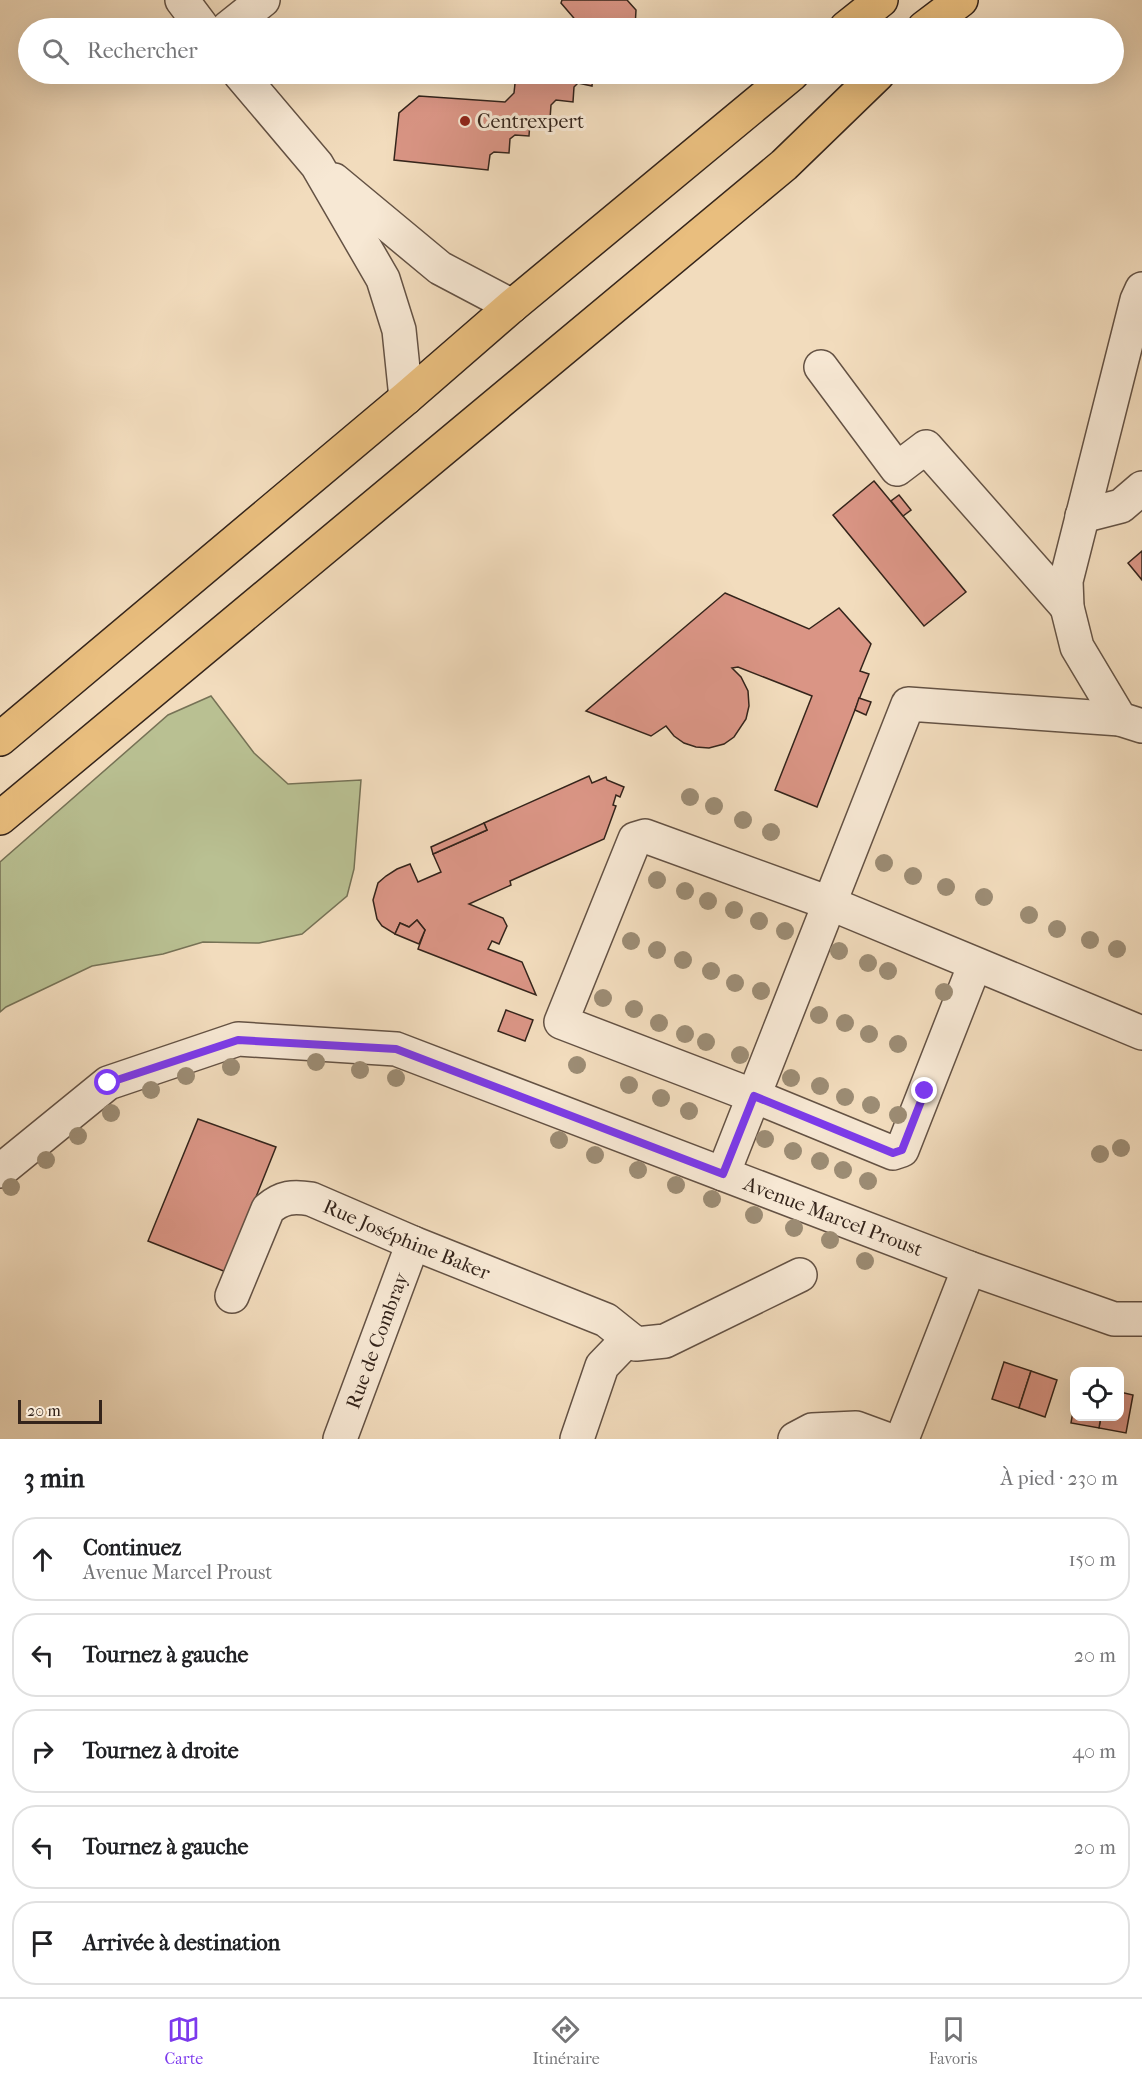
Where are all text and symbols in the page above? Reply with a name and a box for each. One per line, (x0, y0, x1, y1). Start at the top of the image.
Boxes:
search box (18, 18, 1124, 84)
icon: search (39, 35, 72, 68)
text: Rechercher (87, 38, 198, 64)
place label: Centrexpert (477, 110, 584, 133)
marker: Centrexpert (458, 114, 472, 128)
route start (94, 1069, 120, 1095)
route end (911, 1077, 937, 1103)
street label: Avenue Marcel Proust (739, 1172, 926, 1261)
street label: Rue Joséphine Baker (320, 1195, 494, 1285)
street label: Rue de Combray (341, 1268, 413, 1412)
map controls (1070, 1367, 1124, 1421)
button: locate (1070, 1367, 1124, 1421)
scale bar (18, 1397, 102, 1424)
text: 20 m (27, 1401, 61, 1420)
text: 3 min (24, 1463, 85, 1494)
text: À pied · 230 m (1000, 1467, 1118, 1490)
text: Continuez (83, 1535, 181, 1561)
icon: ahead (26, 1543, 59, 1576)
text: 150 m (1068, 1548, 1116, 1571)
text: Avenue Marcel Proust (83, 1561, 273, 1584)
icon: left (26, 1639, 59, 1672)
text: Tournez à gauche (83, 1642, 248, 1668)
text: 20 m (1074, 1644, 1116, 1667)
icon: right (26, 1735, 59, 1768)
text: Tournez à droite (83, 1738, 239, 1764)
text: 40 m (1072, 1740, 1116, 1763)
icon: left (26, 1831, 59, 1864)
text: Tournez à gauche (83, 1834, 248, 1860)
text: 20 m (1074, 1836, 1116, 1859)
icon: arrive (26, 1927, 59, 1960)
text: Arrivée à destination (83, 1930, 280, 1956)
tab: Carte (165, 2013, 203, 2068)
tab: Itinéraire (532, 2013, 600, 2068)
tab: Favoris (929, 2013, 977, 2068)

